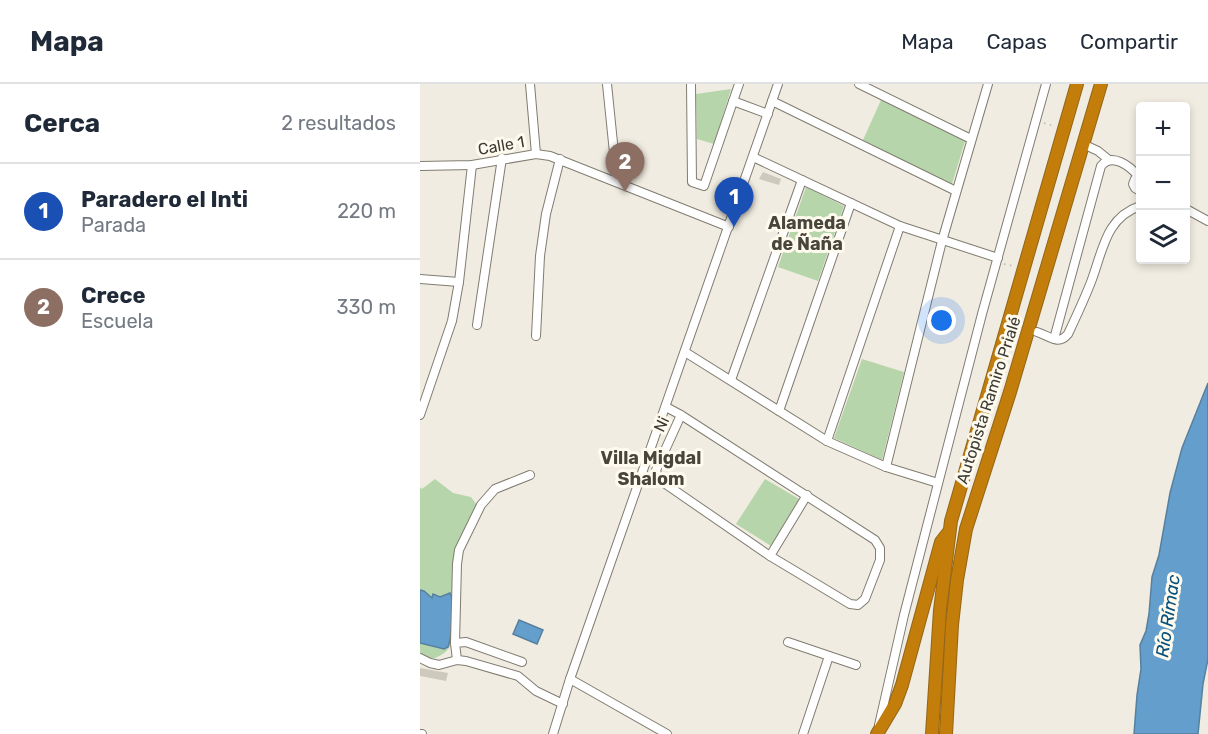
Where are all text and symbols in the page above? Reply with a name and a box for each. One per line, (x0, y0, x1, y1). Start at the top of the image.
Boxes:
text: Mapa (30, 25, 104, 58)
text: Mapa (901, 29, 954, 54)
text: Capas (987, 29, 1047, 54)
text: Compartir (1080, 29, 1178, 54)
map controls (1136, 102, 1190, 264)
button: + (1136, 102, 1190, 156)
text: Cerca (24, 108, 100, 139)
text: 2 resultados (281, 111, 396, 135)
street label: Calle 1 (476, 132, 526, 159)
pin: 2 (606, 142, 644, 192)
button: − (1136, 156, 1190, 210)
pin: 1 (714, 178, 754, 227)
text: Paradero el Inti (81, 186, 248, 213)
text: 1 (39, 199, 48, 223)
text: 220 m (337, 199, 396, 223)
button: layers (1136, 210, 1190, 264)
district label: Alameda de Ñaña (768, 212, 846, 255)
text: Parada (81, 213, 146, 237)
text: Crece (81, 282, 145, 309)
text: 2 (37, 295, 50, 319)
text: 330 m (337, 295, 396, 319)
your location (927, 306, 956, 335)
text: Escuela (81, 309, 154, 333)
street label: Autopista Ramiro Prialé (952, 314, 1024, 486)
street label: Ni (650, 413, 673, 435)
district label: Villa Migdal Shalom (601, 447, 701, 490)
water label: Río Rímac (1151, 573, 1185, 659)

